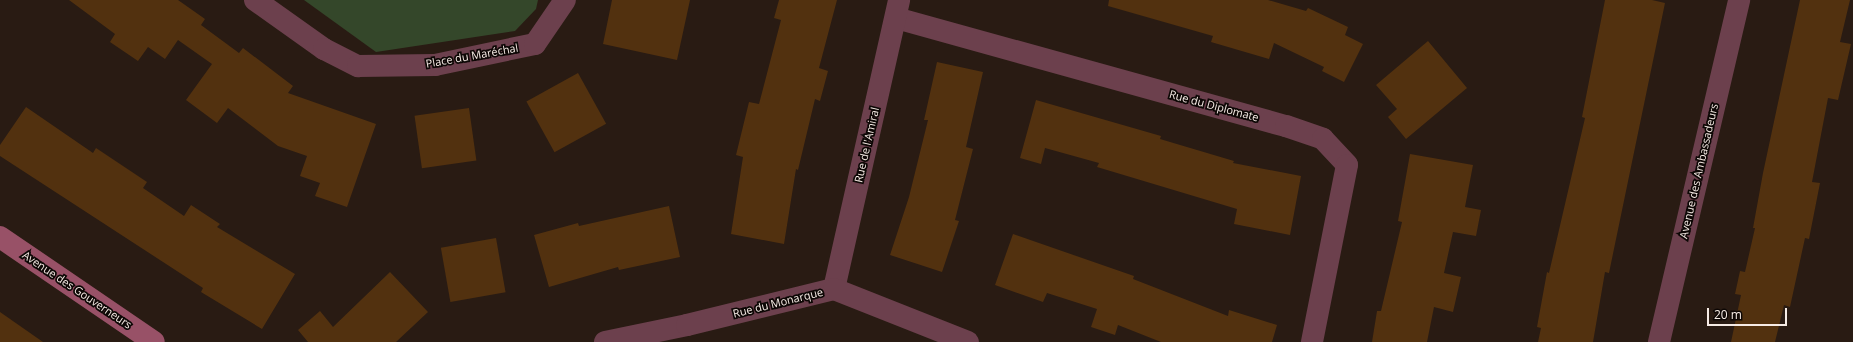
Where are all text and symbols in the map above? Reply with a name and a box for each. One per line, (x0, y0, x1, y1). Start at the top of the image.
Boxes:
street label: Place du Maréchal (425, 41, 519, 71)
street label: Rue du Diplomate (1168, 88, 1260, 124)
street label: Avenue des Ambassadeurs (1677, 102, 1721, 240)
street label: Rue de l'Amiral (852, 106, 882, 184)
street label: Avenue des Gouverneurs (20, 248, 134, 332)
street label: Rue du Monarque (732, 285, 824, 321)
scale bar (1709, 300, 1789, 326)
text: 20 m (1714, 306, 1742, 323)

